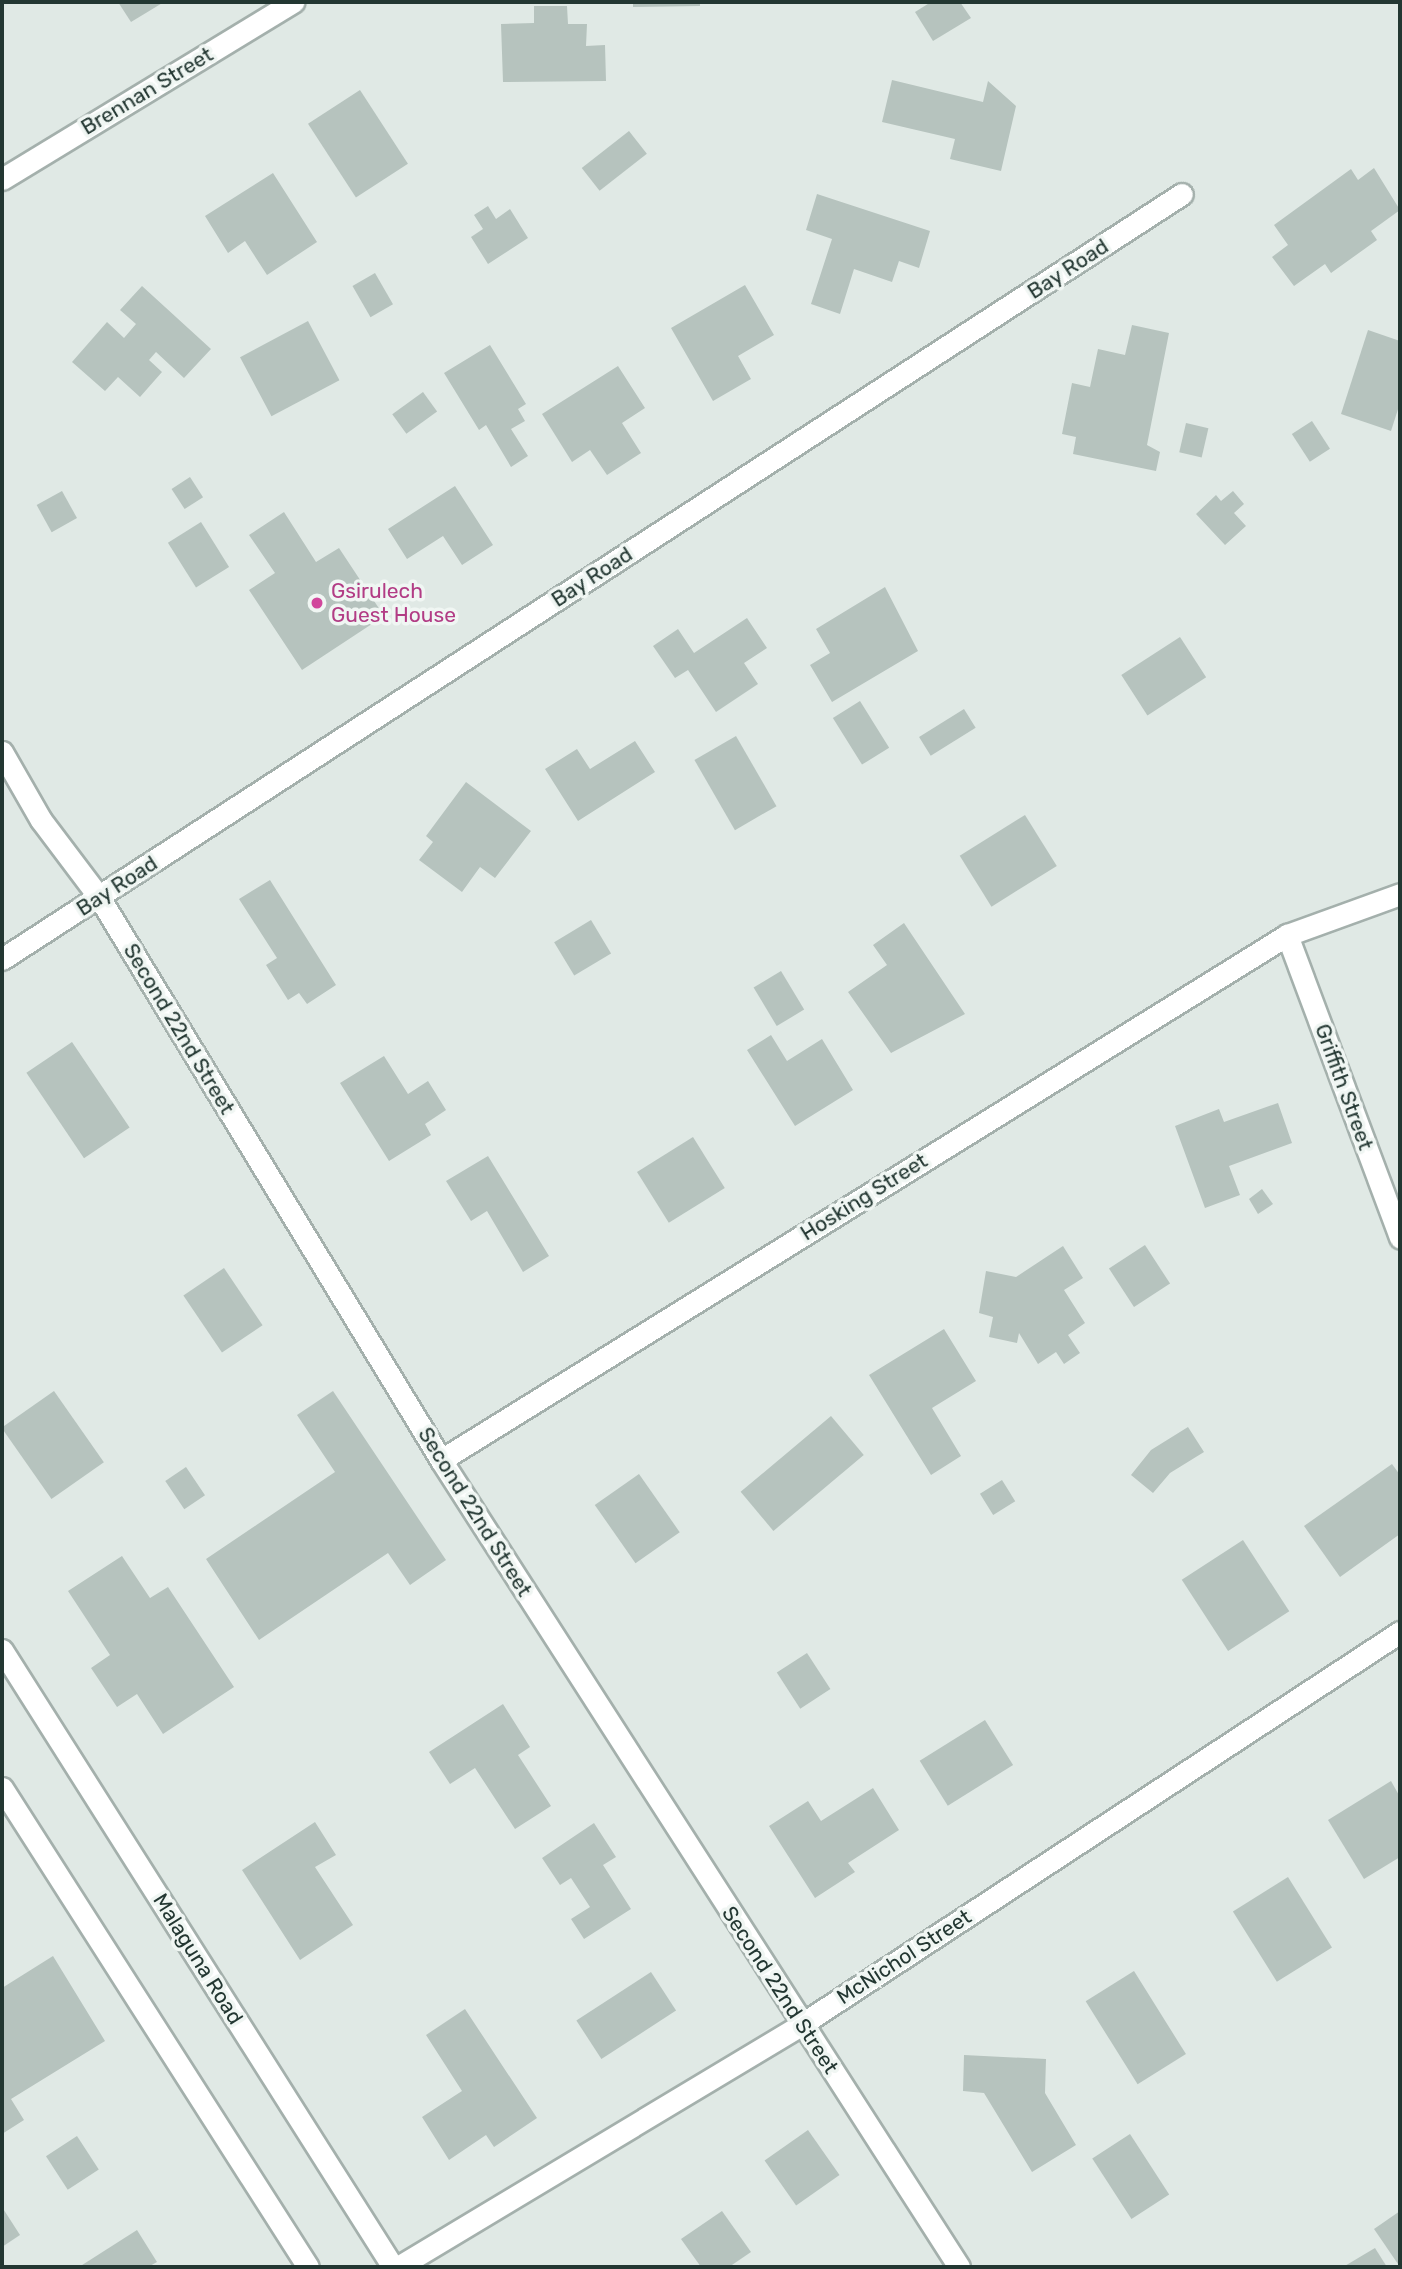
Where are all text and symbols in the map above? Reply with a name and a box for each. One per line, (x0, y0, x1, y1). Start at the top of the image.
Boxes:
street label: Brennan Street (77, 42, 217, 140)
street label: Bay Road (1023, 233, 1113, 305)
street label: Bay Road (547, 541, 637, 613)
place label: Gsirulech Guest House (331, 578, 456, 628)
marker: Gsirulech Guest House (309, 595, 325, 611)
street label: Bay Road (72, 850, 162, 922)
street label: Second 22nd Street (118, 939, 240, 1119)
street label: Griffith Street (1310, 1021, 1378, 1153)
street label: Hosking Street (796, 1148, 932, 1246)
street label: Second 22nd Street (413, 1423, 537, 1601)
street label: Malaguna Road (148, 1889, 248, 2029)
street label: Second 22nd Street (716, 1902, 844, 2078)
street label: McNichol Street (832, 1904, 976, 2010)

